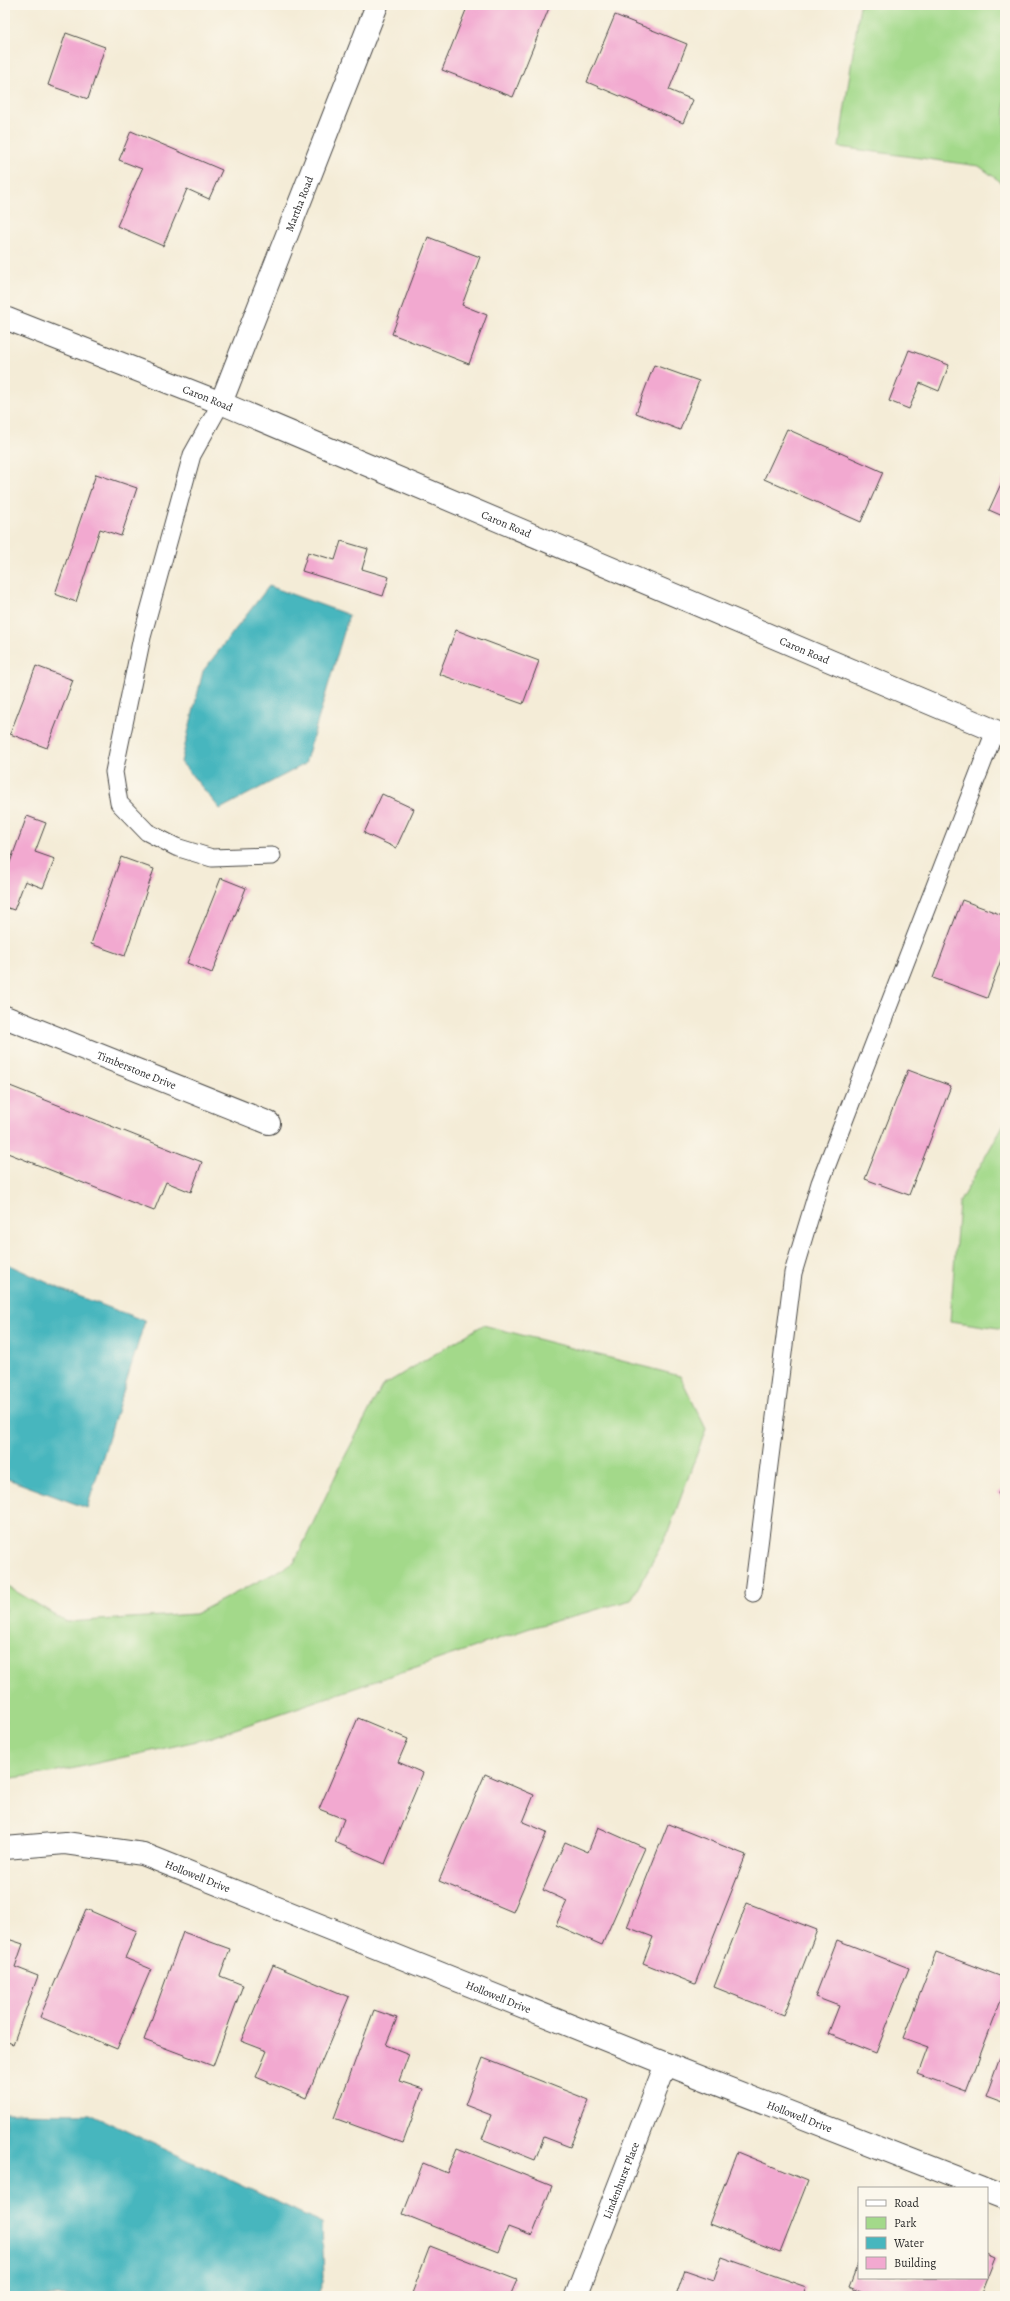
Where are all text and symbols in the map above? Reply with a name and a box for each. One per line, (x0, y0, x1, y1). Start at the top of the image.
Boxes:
street label: Martha Road (281, 174, 317, 234)
street label: Caron Road (181, 381, 235, 415)
street label: Caron Road (479, 507, 534, 541)
street label: Caron Road (777, 633, 832, 667)
street label: Timberstone Drive (95, 1047, 179, 1093)
street label: Hollowell Drive (163, 1856, 233, 1896)
street label: Hollowell Drive (464, 1977, 533, 2017)
street label: Hollowell Drive (765, 2097, 835, 2136)
street label: Lindenhurst Place (599, 2140, 643, 2221)
legend (858, 2187, 988, 2279)
text: Road (894, 2195, 920, 2211)
text: Park (894, 2215, 917, 2231)
text: Water (893, 2235, 924, 2251)
text: Building (894, 2255, 936, 2271)

